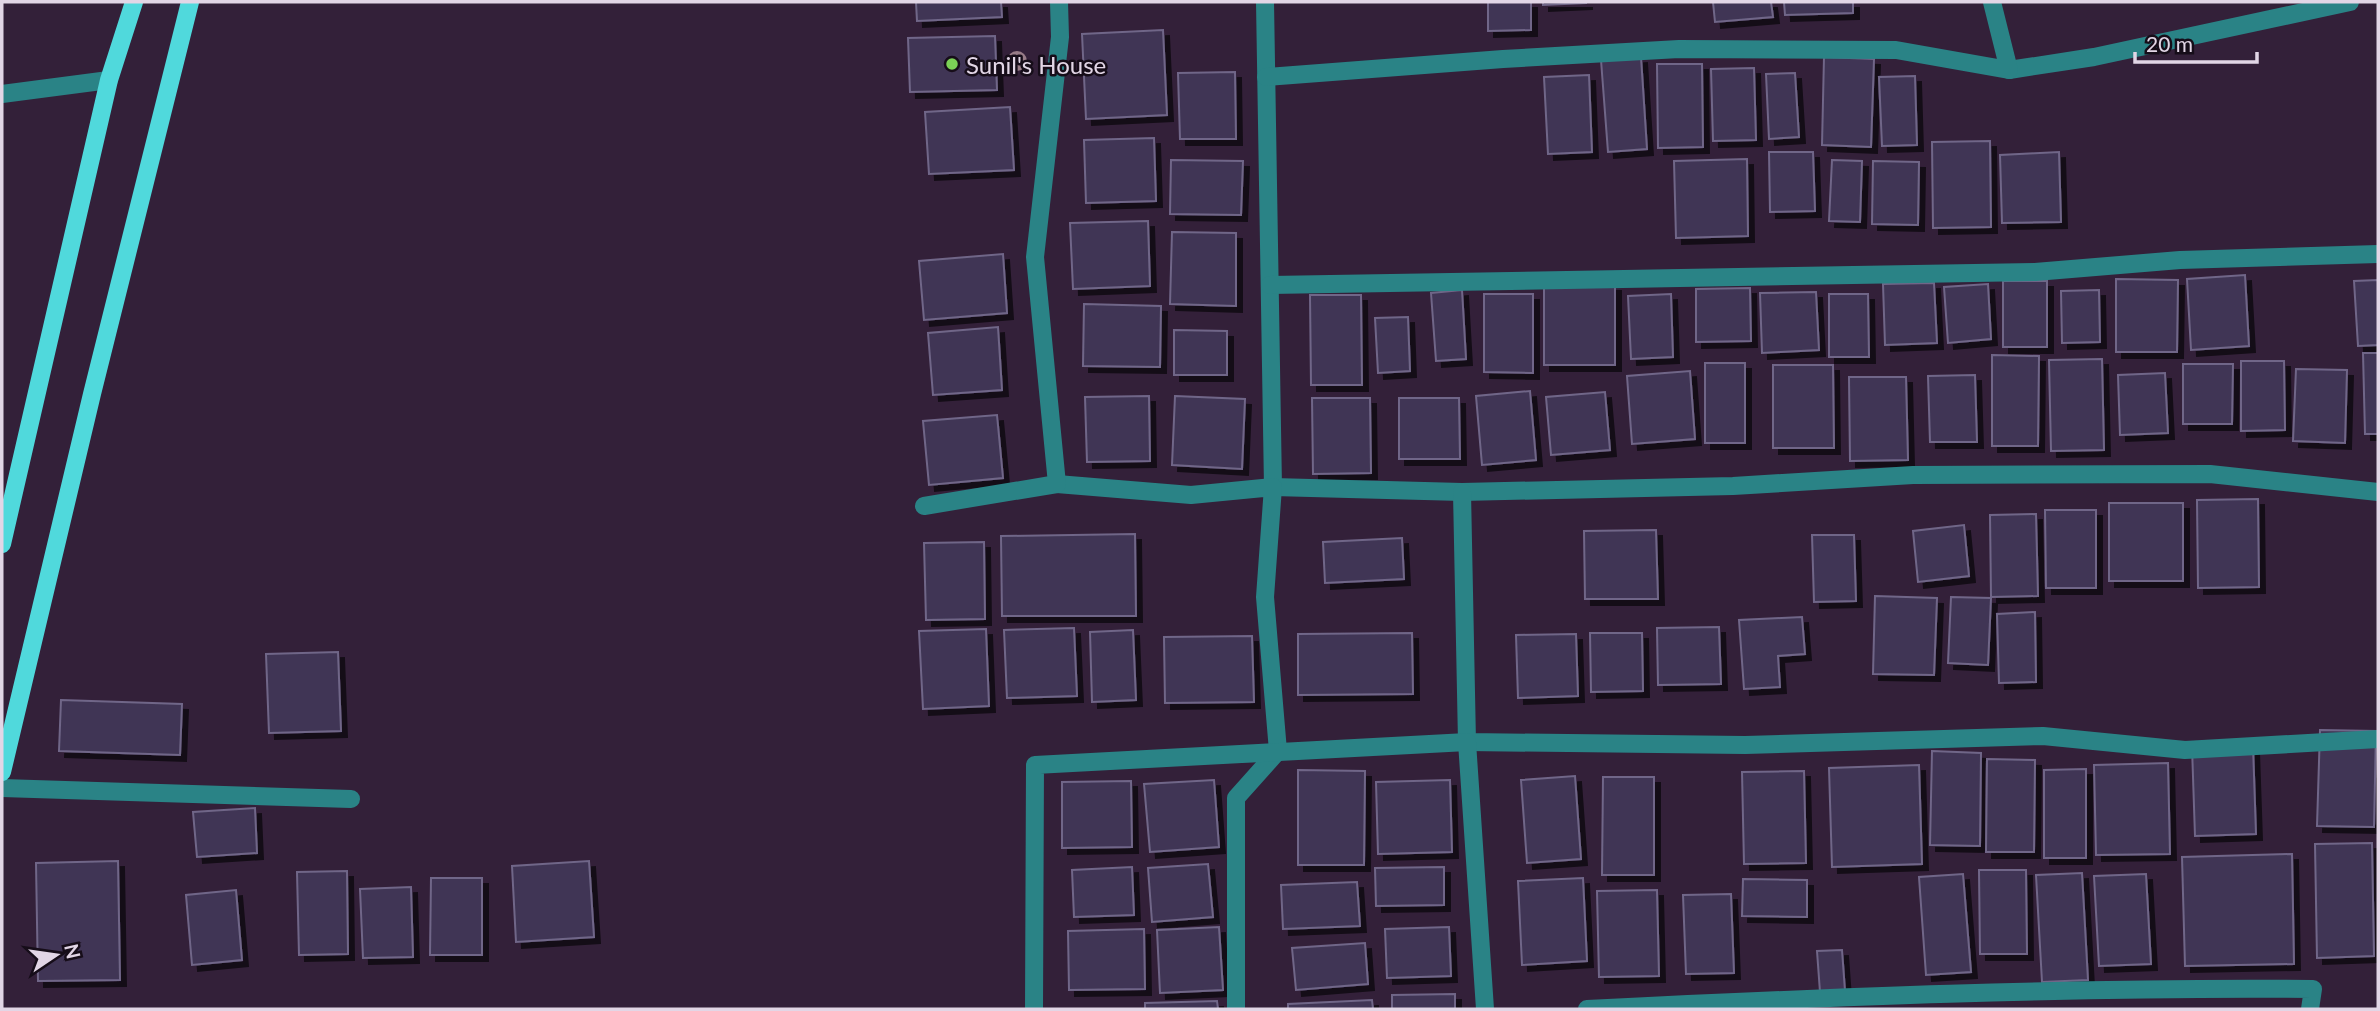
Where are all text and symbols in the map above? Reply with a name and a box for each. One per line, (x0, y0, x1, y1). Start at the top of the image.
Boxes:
scale bar (2135, 21, 2258, 65)
text: 20 m (2146, 31, 2193, 56)
place label: Sunil's House (966, 50, 1106, 79)
marker: Sunil's House (944, 56, 960, 72)
north arrow (21, 920, 91, 990)
text: N (60, 941, 86, 961)

